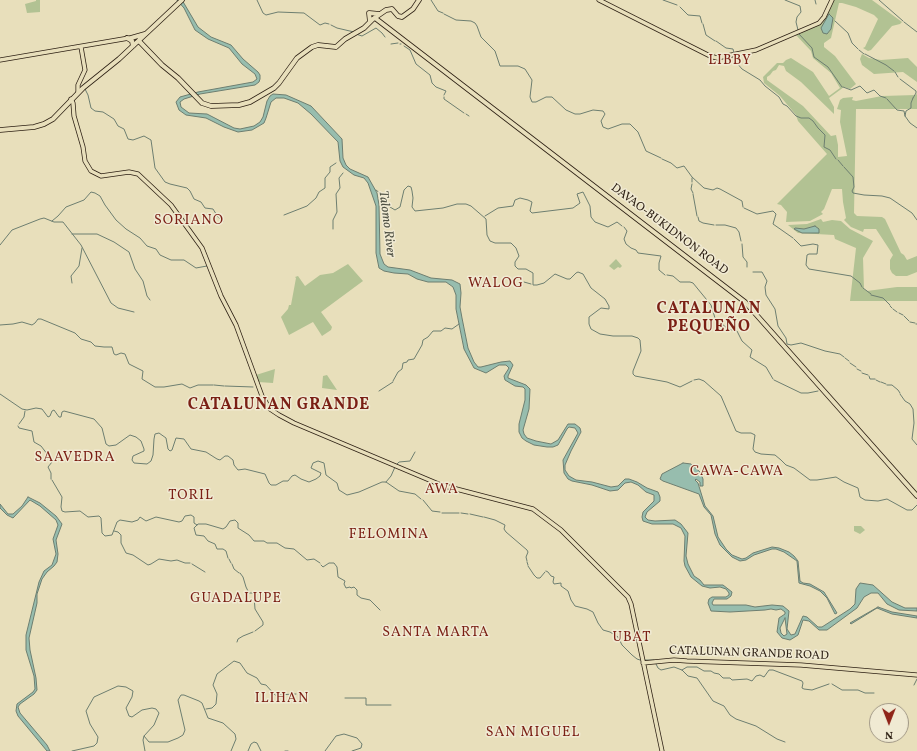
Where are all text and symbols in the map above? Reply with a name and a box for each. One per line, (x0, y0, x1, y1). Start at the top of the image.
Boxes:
district label: LIBBY (708, 53, 752, 69)
street label: DAVAO-BUKIDNON ROAD (608, 181, 730, 279)
water label: Talomo River (374, 190, 398, 258)
district label: SORIANO (154, 213, 224, 229)
district label: WALOG (468, 276, 524, 292)
district label: CATALUNAN PEQUEÑO (657, 300, 761, 338)
district label: CATALUNAN GRANDE (188, 396, 370, 416)
district label: SAAVEDRA (34, 450, 116, 466)
district label: CAWA-CAWA (690, 464, 784, 480)
district label: AWA (425, 482, 459, 498)
district label: TORIL (168, 488, 214, 504)
district label: FELOMINA (349, 527, 429, 543)
district label: GUADALUPE (190, 591, 282, 607)
district label: SANTA MARTA (382, 625, 490, 641)
district label: UBAT (613, 630, 651, 646)
street label: CATALUNAN GRANDE ROAD (669, 644, 829, 664)
district label: ILIHAN (255, 691, 309, 707)
north arrow (869, 703, 909, 743)
district label: SAN MIGUEL (486, 725, 580, 741)
text: N (885, 727, 893, 742)

